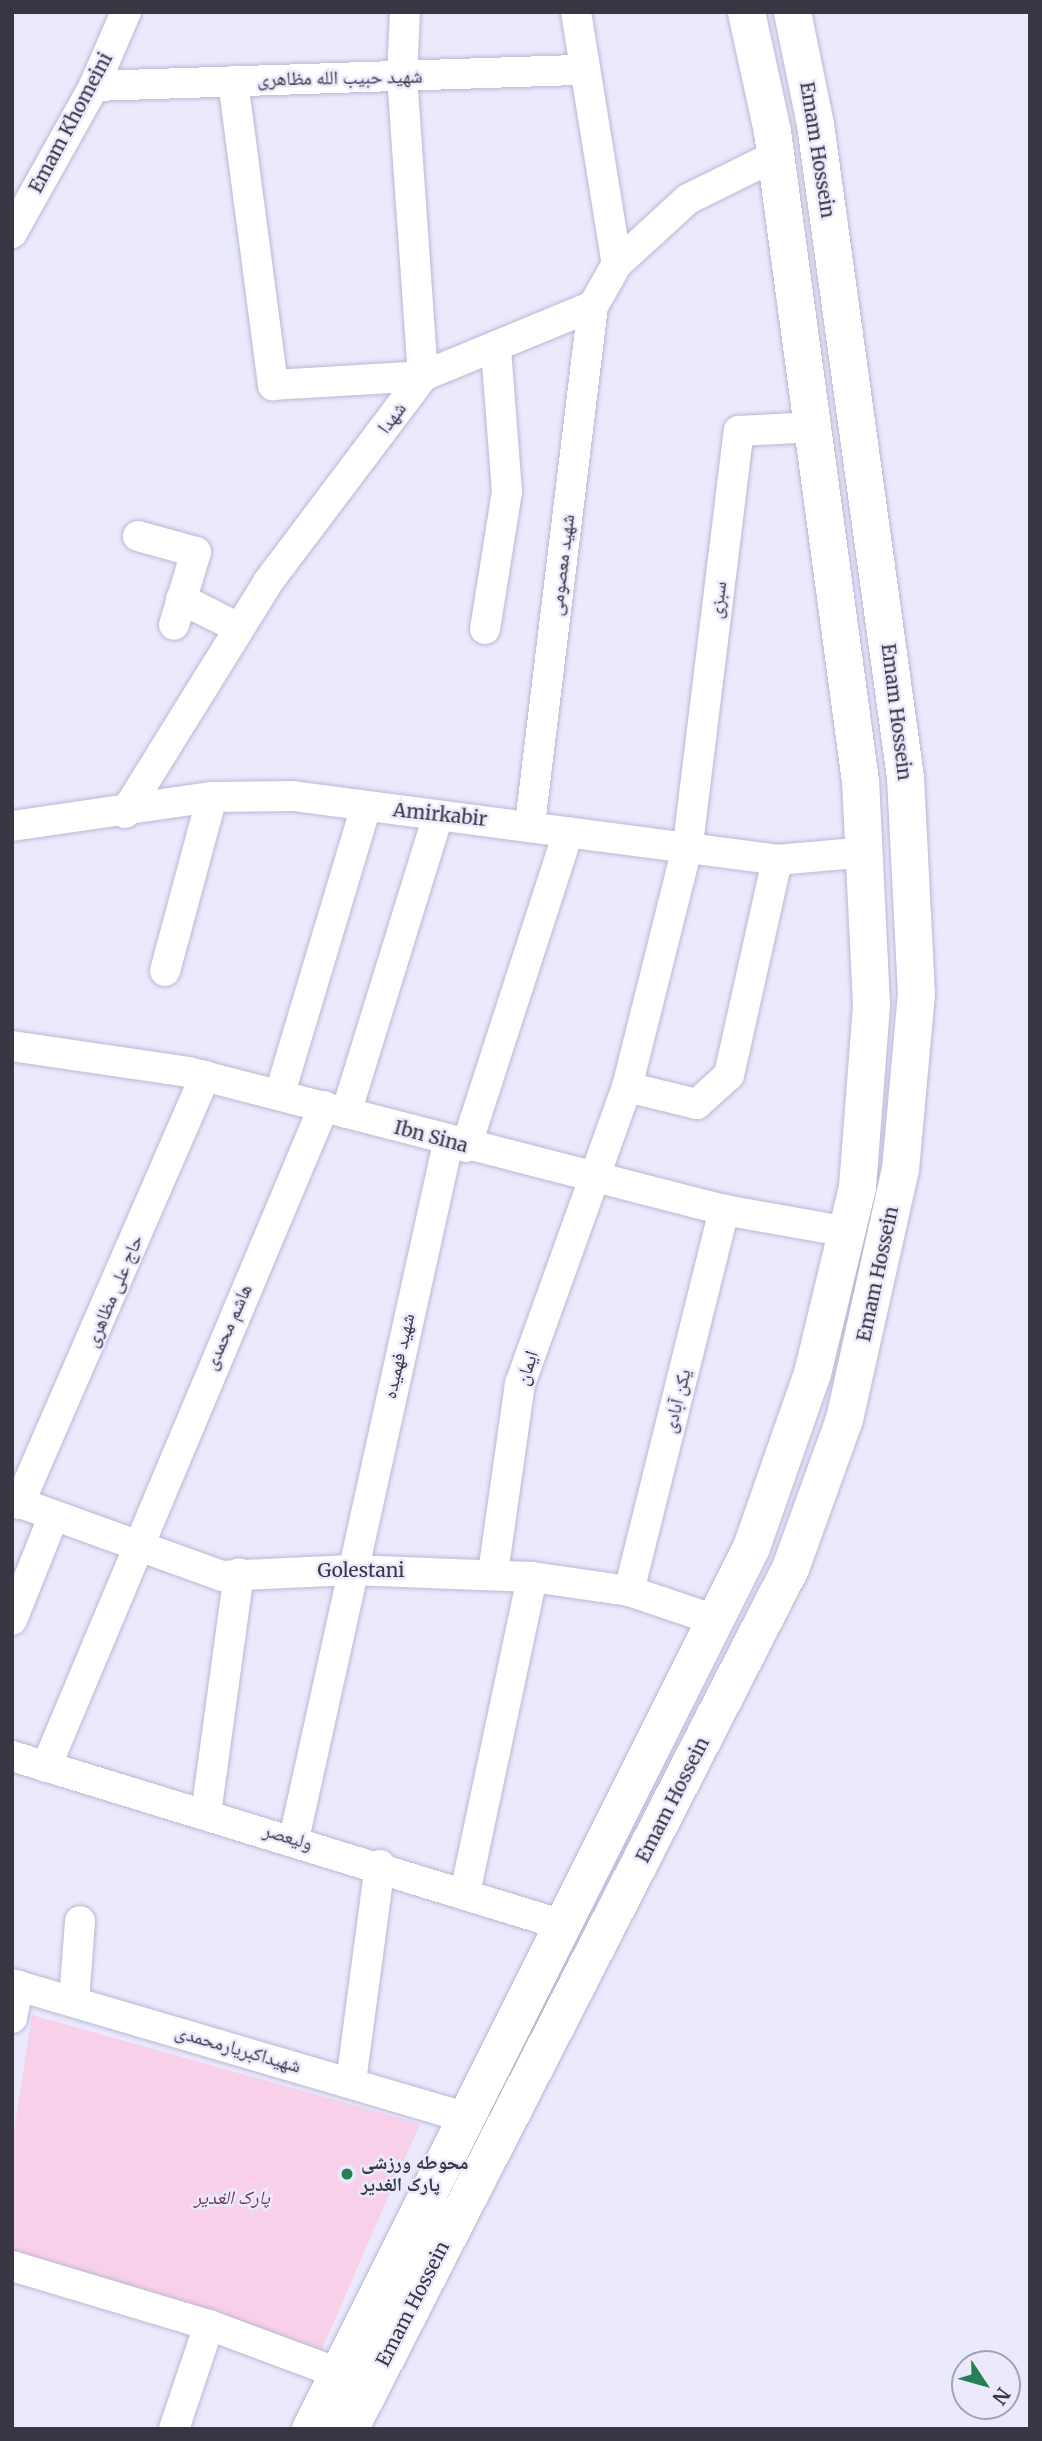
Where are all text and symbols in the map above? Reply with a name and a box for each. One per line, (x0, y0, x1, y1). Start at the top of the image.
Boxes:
street label: Emam Khomeini (24, 49, 118, 197)
street label: شهید حبیب الله مظاهری (257, 65, 423, 91)
street label: Emam Hossein (795, 80, 839, 220)
street label: شهدا (373, 398, 411, 438)
street label: شهید معصومی (544, 513, 580, 617)
street label: سبزی (704, 580, 732, 620)
street label: Emam Hossein (876, 642, 916, 782)
street label: Amirkabir (392, 799, 488, 831)
street label: Ibn Sina (392, 1116, 470, 1158)
street label: Emam Hossein (853, 1204, 903, 1344)
street label: حاج علی مظاهری (80, 1231, 148, 1351)
street label: هاشم محمدی (199, 1281, 257, 1373)
street label: شهید فهمیده (378, 1311, 420, 1401)
street label: ایمان (511, 1348, 543, 1388)
street label: یکن آبادی (658, 1367, 696, 1435)
street label: Golestani (318, 1560, 404, 1582)
street label: Emam Hossein (632, 1733, 714, 1867)
street label: ولیعصر (261, 1819, 315, 1855)
street label: شهیداکبریارمحمدی (172, 2020, 304, 2078)
place label: محوطه ورزشی پارک الغدیر (361, 2152, 468, 2196)
marker: محوطه ورزشی پارک الغدیر (339, 2166, 355, 2182)
park label: پارک الغدیر (194, 2187, 270, 2209)
street label: Emam Hossein (372, 2237, 454, 2371)
north arrow (951, 2350, 1021, 2420)
text: N (987, 2383, 1015, 2409)

